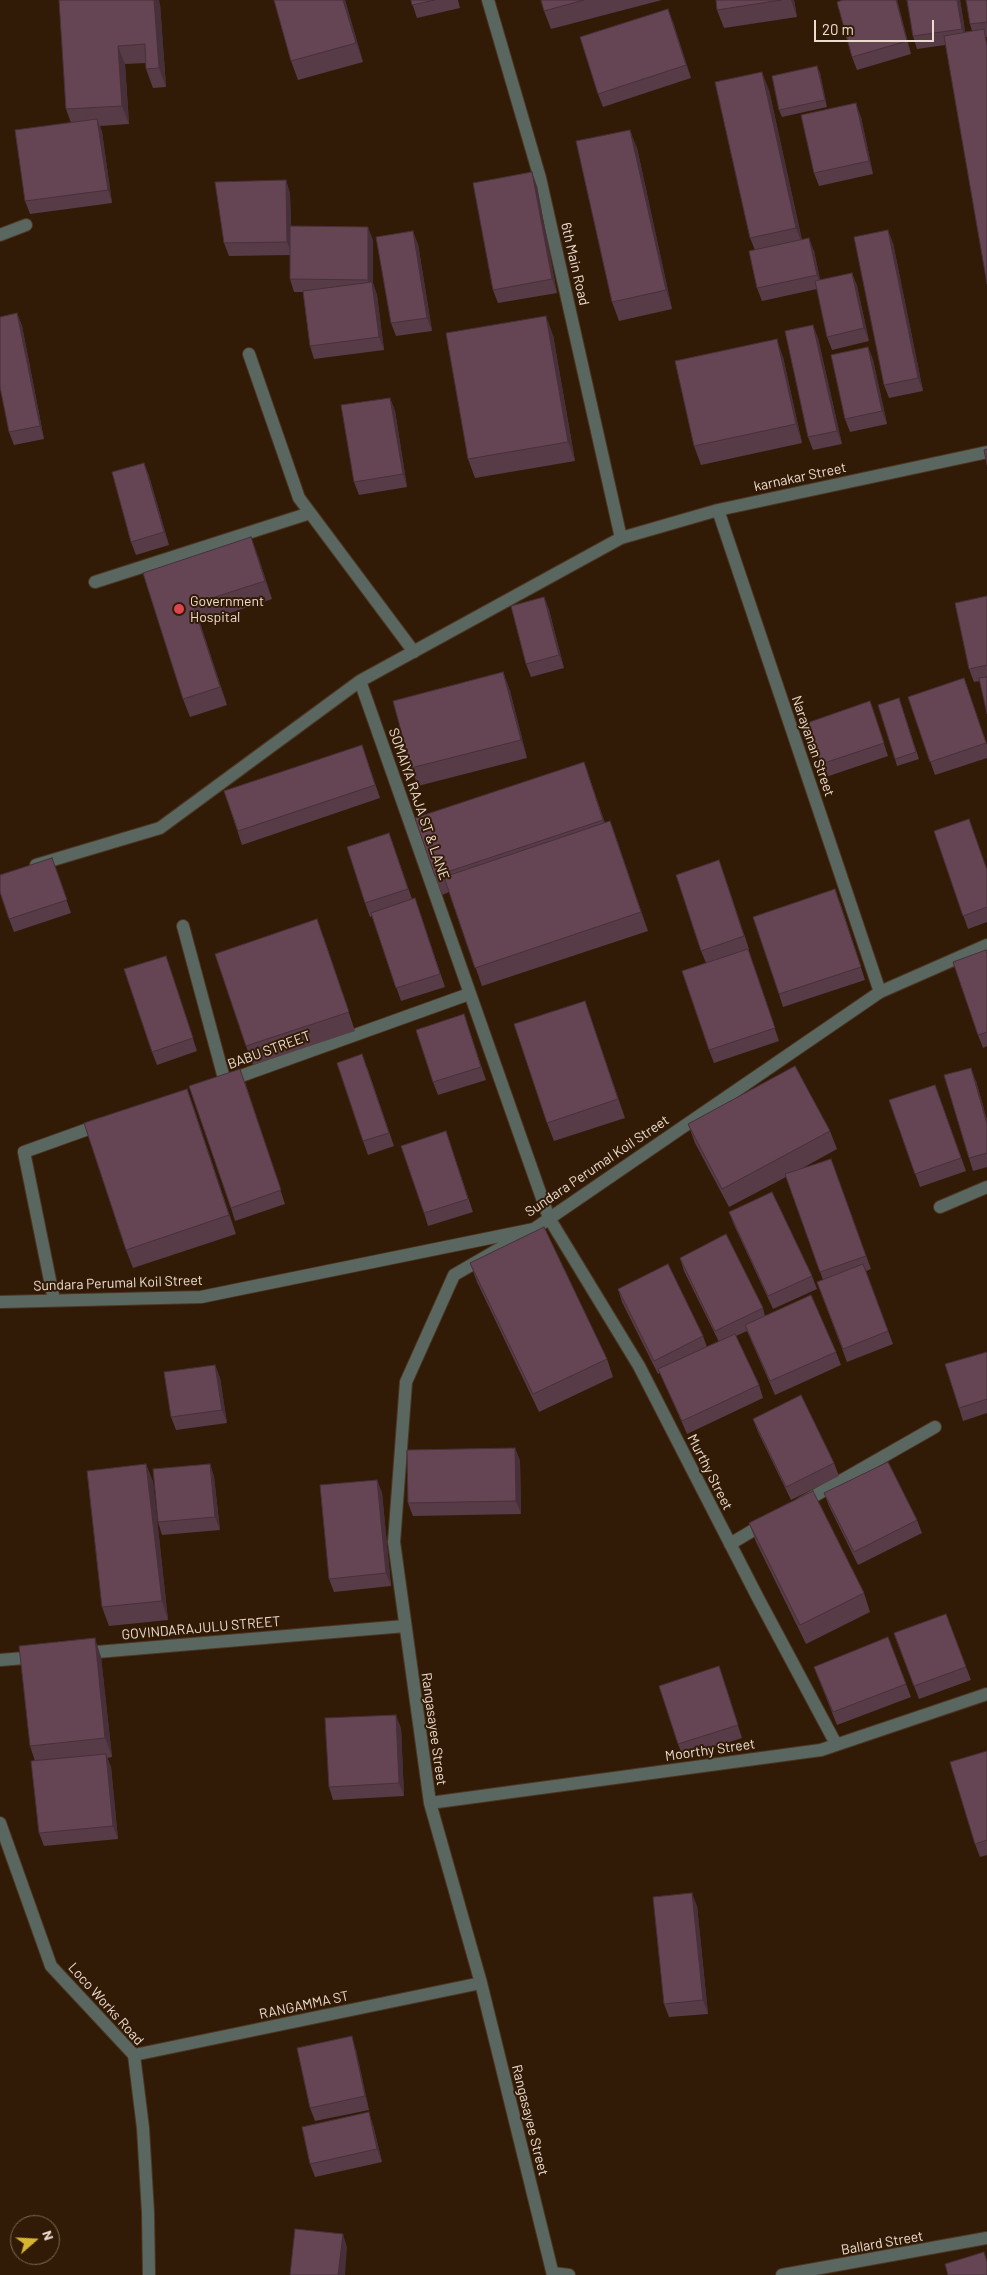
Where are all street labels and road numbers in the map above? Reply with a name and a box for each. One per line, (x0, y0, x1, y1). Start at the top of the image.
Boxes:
street label: 6th Main Road (557, 221, 593, 307)
street label: karnakar Street (752, 459, 848, 495)
street label: Narayanan Street (788, 693, 838, 799)
street label: SOMAIYA RAJA ST & LANE (385, 726, 453, 882)
street label: BABU STREET (225, 1027, 313, 1073)
street label: Sundara Perumal Koil Street (522, 1112, 672, 1220)
street label: Sundara Perumal Koil Street (33, 1272, 203, 1294)
street label: Murthy Street (684, 1431, 736, 1513)
street label: GOVINDARAJULU STREET (121, 1613, 281, 1643)
street label: Rangasayee Street (418, 1671, 450, 1787)
street label: Moorthy Street (664, 1735, 756, 1765)
street label: Loco Works Road (65, 1959, 147, 2049)
street label: RANGAMMA ST (258, 1987, 350, 2023)
street label: Rangasayee Street (508, 2063, 552, 2177)
street label: Ballard Street (840, 2228, 924, 2258)

